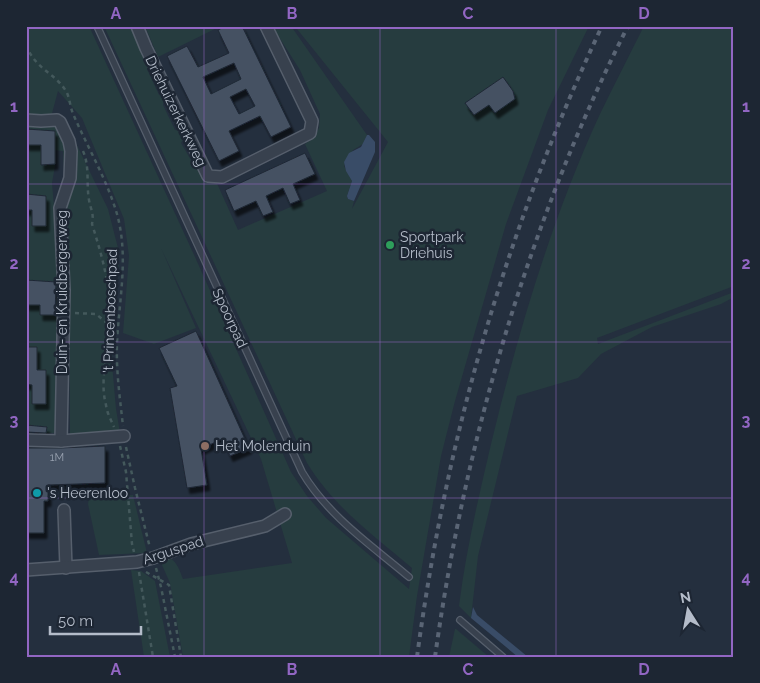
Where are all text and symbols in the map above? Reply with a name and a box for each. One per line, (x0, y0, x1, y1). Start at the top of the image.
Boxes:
text: A (111, 4, 122, 23)
text: B (287, 4, 298, 23)
text: C (463, 4, 474, 23)
text: D (638, 4, 650, 23)
street label: Driehuizerkerkweg (142, 53, 210, 169)
text: 1 (10, 97, 18, 116)
text: 1 (742, 97, 750, 116)
street label: Duin- en Kruidbergerweg (54, 210, 70, 374)
place label: Sportpark Driehuis (400, 229, 464, 261)
marker: Sportpark Driehuis (384, 239, 396, 251)
street label: 't Princenboschpad (100, 249, 120, 373)
text: 2 (9, 254, 19, 273)
text: 2 (741, 254, 751, 273)
street label: Spoorpad (209, 286, 251, 350)
text: 3 (10, 411, 19, 430)
text: 3 (742, 411, 751, 430)
place label: Het Molenduin (215, 438, 311, 454)
marker: Het Molenduin (199, 440, 211, 452)
house number: 1M (50, 451, 64, 464)
place label: 's Heerenloo (47, 485, 128, 501)
marker: 's Heerenloo (31, 487, 43, 499)
street label: Arguspad (141, 533, 205, 567)
text: 4 (9, 568, 19, 587)
text: 4 (741, 568, 751, 587)
north arrow (662, 586, 712, 636)
text: N (679, 588, 692, 606)
scale bar (50, 603, 141, 635)
text: 50 m (58, 612, 93, 630)
text: A (111, 660, 122, 679)
text: B (287, 660, 298, 679)
text: C (463, 660, 474, 679)
text: D (638, 660, 650, 679)

